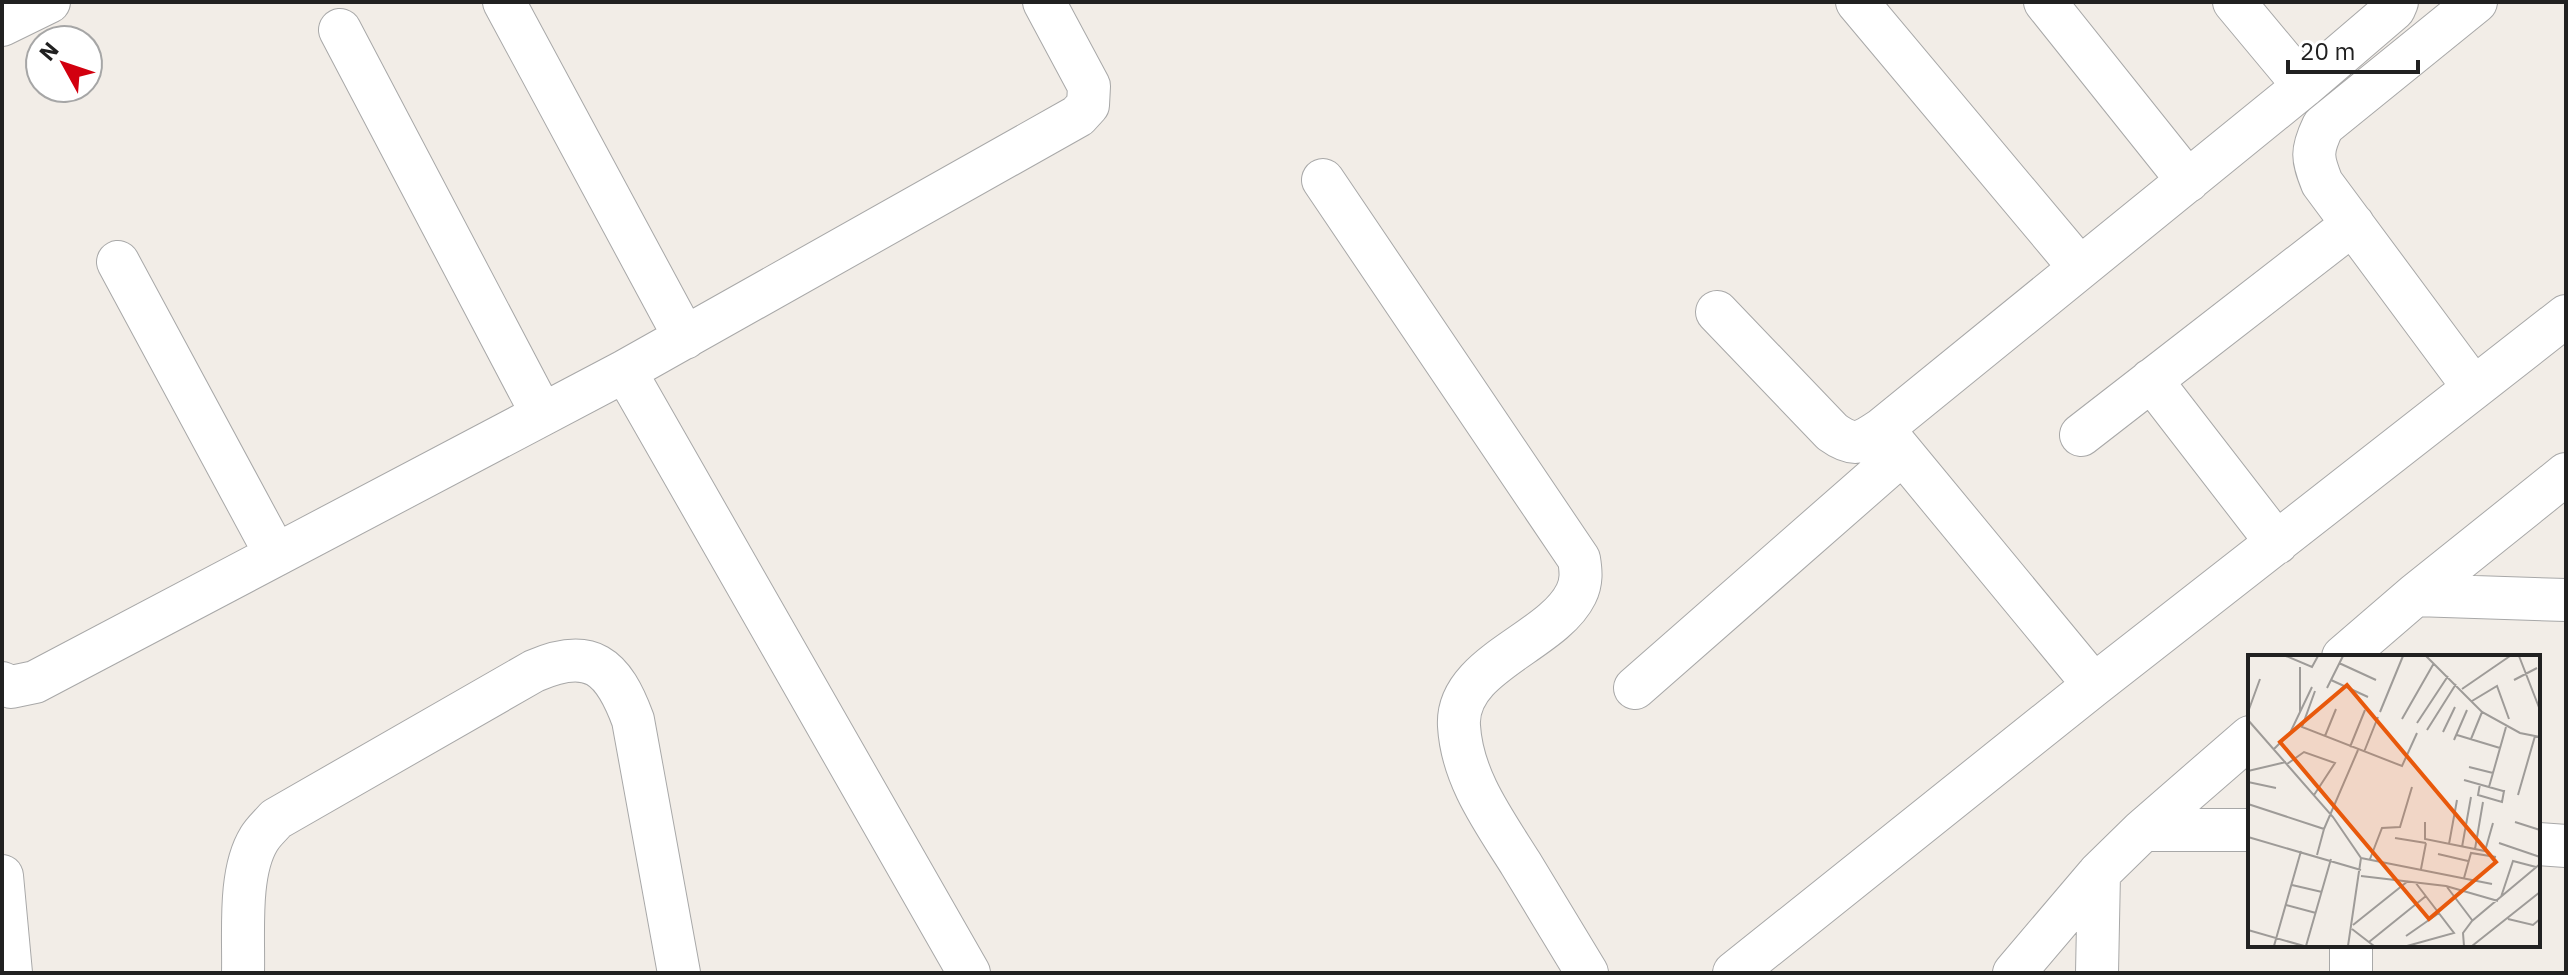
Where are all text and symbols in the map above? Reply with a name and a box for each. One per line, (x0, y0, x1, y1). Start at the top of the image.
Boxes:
north arrow (24, 24, 104, 104)
scale bar (2288, 24, 2418, 74)
text: N (32, 35, 65, 66)
text: 20 m (2300, 35, 2355, 67)
inset map (2248, 655, 2540, 947)

